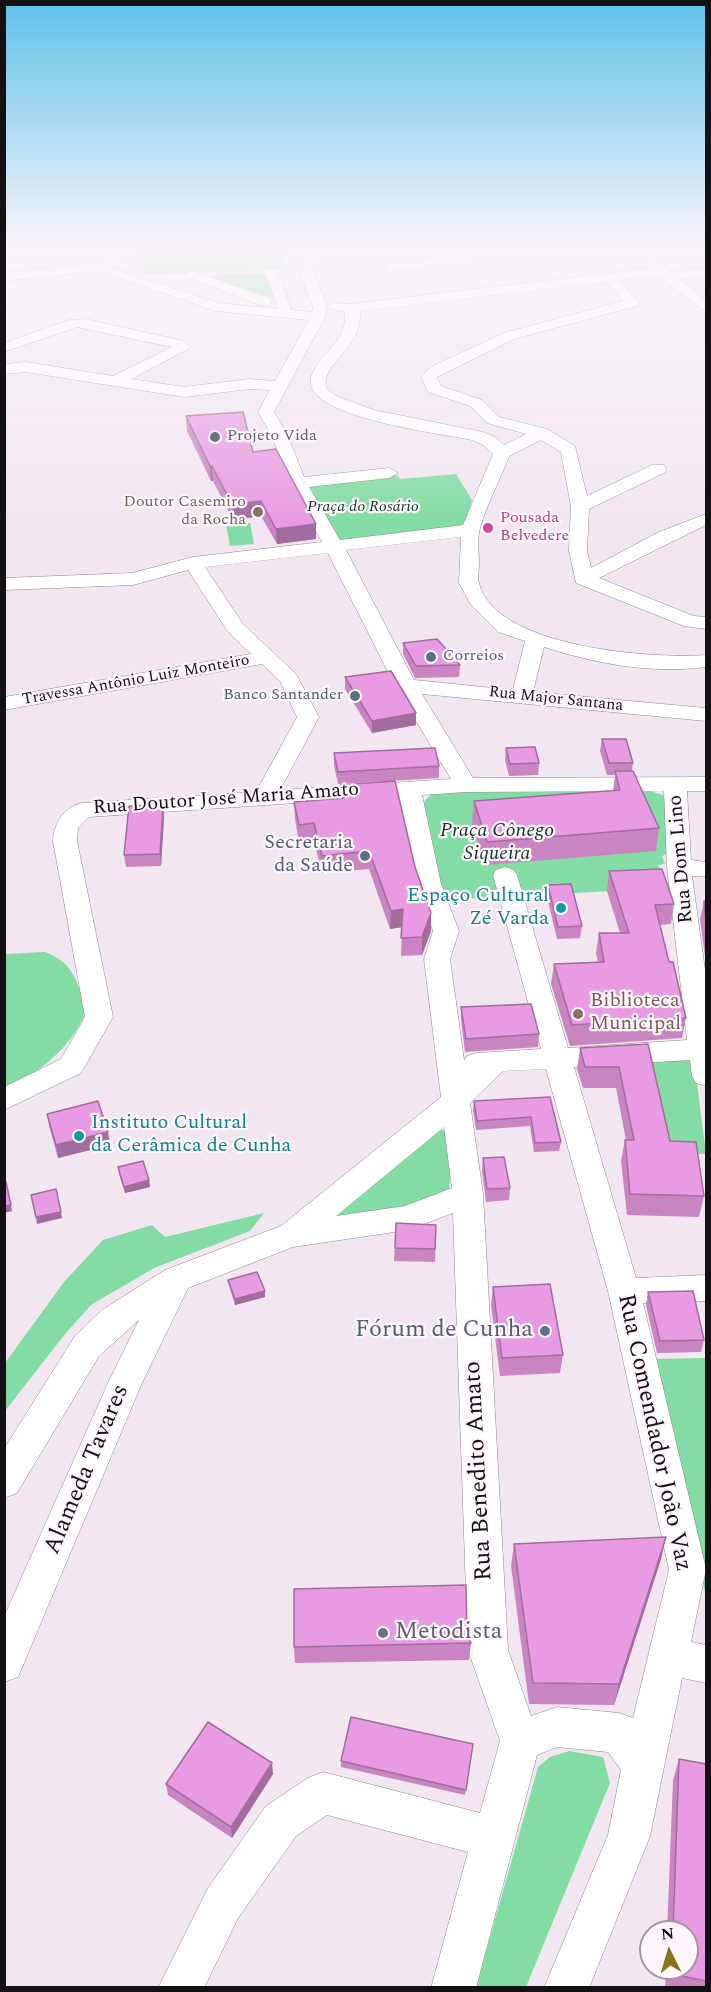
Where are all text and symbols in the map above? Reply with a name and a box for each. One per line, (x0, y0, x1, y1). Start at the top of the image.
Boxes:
place label: Projeto Vida (227, 427, 317, 447)
marker: Projeto Vida (208, 430, 222, 444)
place label: Doutor Casemiro da Rocha (124, 493, 246, 531)
park label: Praça do Rosário (307, 498, 419, 518)
marker: Doutor Casemiro da Rocha (251, 505, 265, 519)
place label: Pousada Belvedere (500, 509, 569, 547)
marker: Pousada Belvedere (481, 521, 495, 535)
place label: Correios (443, 647, 504, 667)
marker: Correios (424, 650, 438, 664)
street label: Travessa Antônio Luiz Monteiro (21, 652, 251, 710)
street label: Rua Major Santana (488, 683, 624, 717)
place label: Banco Santander (223, 686, 343, 706)
marker: Banco Santander (348, 689, 362, 703)
street label: Rua Doutor José Maria Amato (92, 779, 360, 821)
street label: Rua Dom Lino (664, 794, 700, 924)
park label: Praça Cônego Siqueira (440, 820, 554, 867)
place label: Secretaria da Saúde (264, 832, 353, 879)
marker: Secretaria da Saúde (358, 849, 372, 863)
place label: Espaço Cultural Zé Varda (407, 885, 549, 932)
marker: Espaço Cultural Zé Varda (554, 901, 568, 915)
place label: Biblioteca Municipal (590, 990, 681, 1037)
marker: Biblioteca Municipal (571, 1007, 585, 1021)
place label: Instituto Cultural da Cerâmica de Cunha (91, 1112, 291, 1159)
marker: Instituto Cultural da Cerâmica de Cunha (72, 1129, 86, 1143)
street label: Rua Comendador João Vaz (609, 1292, 697, 1574)
place label: Fórum de Cunha (355, 1317, 533, 1345)
marker: Fórum de Cunha (538, 1324, 552, 1338)
street label: Rua Benedito Amato (460, 1360, 500, 1582)
street label: Alameda Tavares (39, 1381, 137, 1559)
place label: Metodista (395, 1619, 502, 1647)
marker: Metodista (376, 1626, 390, 1640)
north arrow (639, 1920, 699, 1980)
text: N (660, 1922, 675, 1947)

